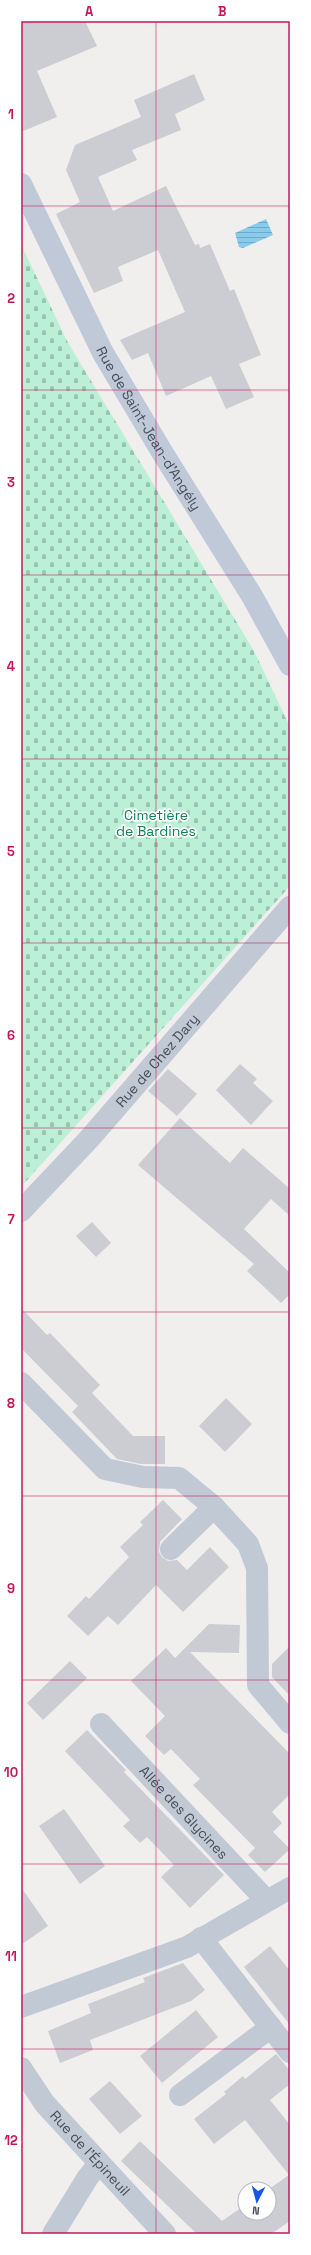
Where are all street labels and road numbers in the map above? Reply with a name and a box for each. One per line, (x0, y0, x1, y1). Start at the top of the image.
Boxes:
street label: Rue de Saint-Jean-d'Angély (92, 344, 205, 514)
street label: Rue de Chez Dary (112, 1010, 203, 1111)
street label: Allée des Glycines (136, 1762, 232, 1863)
street label: Rue de l'Épineuil (46, 2107, 134, 2200)

